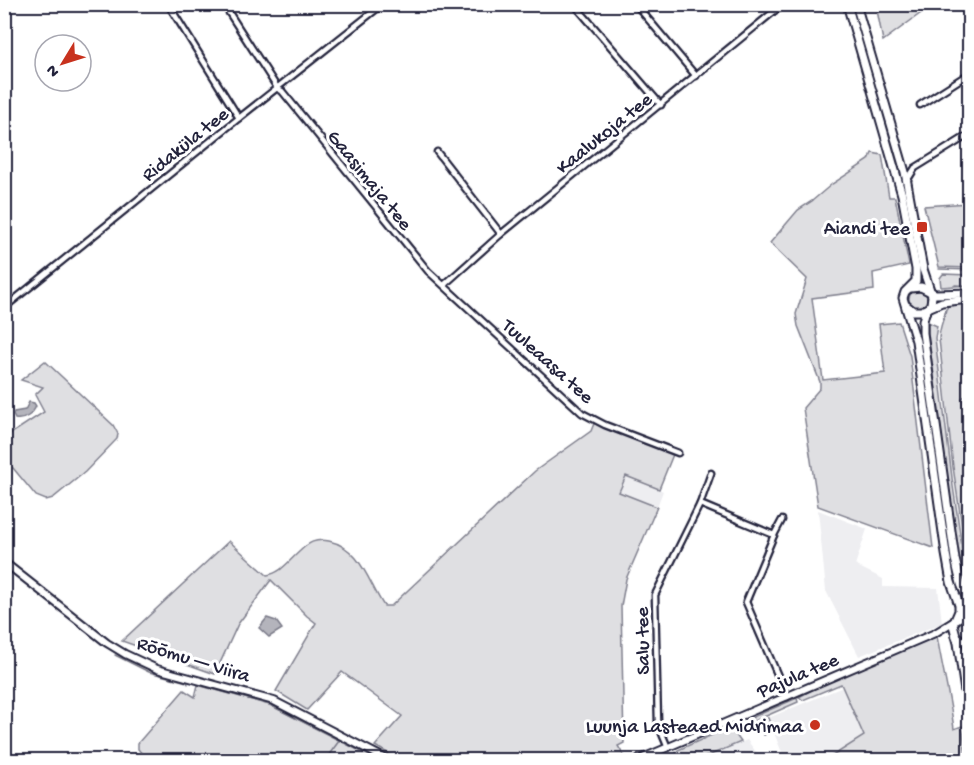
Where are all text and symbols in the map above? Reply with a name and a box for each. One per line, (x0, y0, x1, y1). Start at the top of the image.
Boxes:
north arrow (33, 33, 93, 93)
text: N (43, 60, 65, 80)
street label: Kaalukoja tee (553, 89, 658, 180)
street label: Ridaküla tee (138, 103, 235, 188)
street label: Gaasimaja tee (321, 126, 416, 236)
place label: Aiandi tee (824, 219, 911, 242)
marker: Aiandi tee (915, 220, 929, 234)
street label: Tuuleaasa tee (495, 315, 598, 410)
street label: Salu tee (632, 606, 657, 675)
street label: Rõõmu — Viira (134, 633, 253, 690)
street label: Pajula tee (753, 649, 843, 705)
place label: Luunja Lasteaed Midrimaa (586, 717, 804, 740)
marker: Luunja Lasteaed Midrimaa (808, 718, 822, 732)

